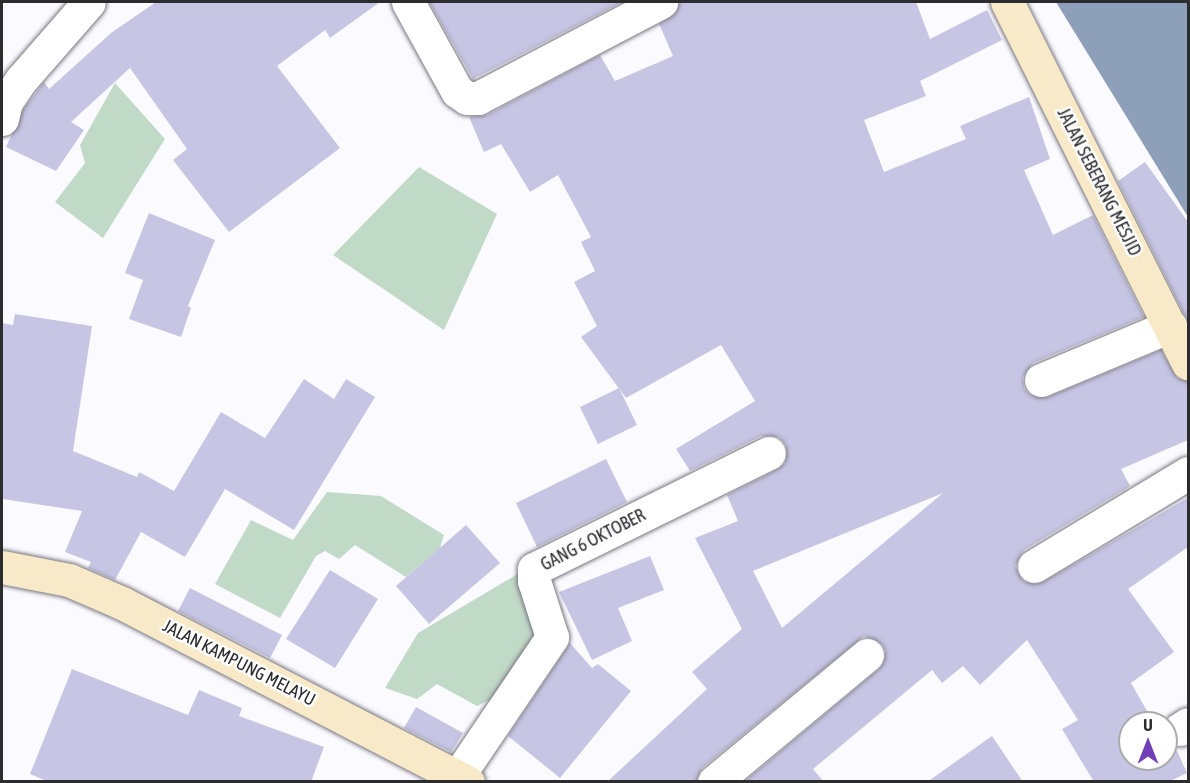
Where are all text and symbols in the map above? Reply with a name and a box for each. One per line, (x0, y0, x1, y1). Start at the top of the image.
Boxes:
street label: JALAN SEBERANG MESJID (1052, 104, 1146, 260)
street label: GANG 6 OKTOBER (537, 504, 649, 576)
street label: JALAN KAMPUNG MELAYU (159, 615, 319, 711)
north arrow (1118, 711, 1178, 771)
text: U (1143, 716, 1153, 734)

